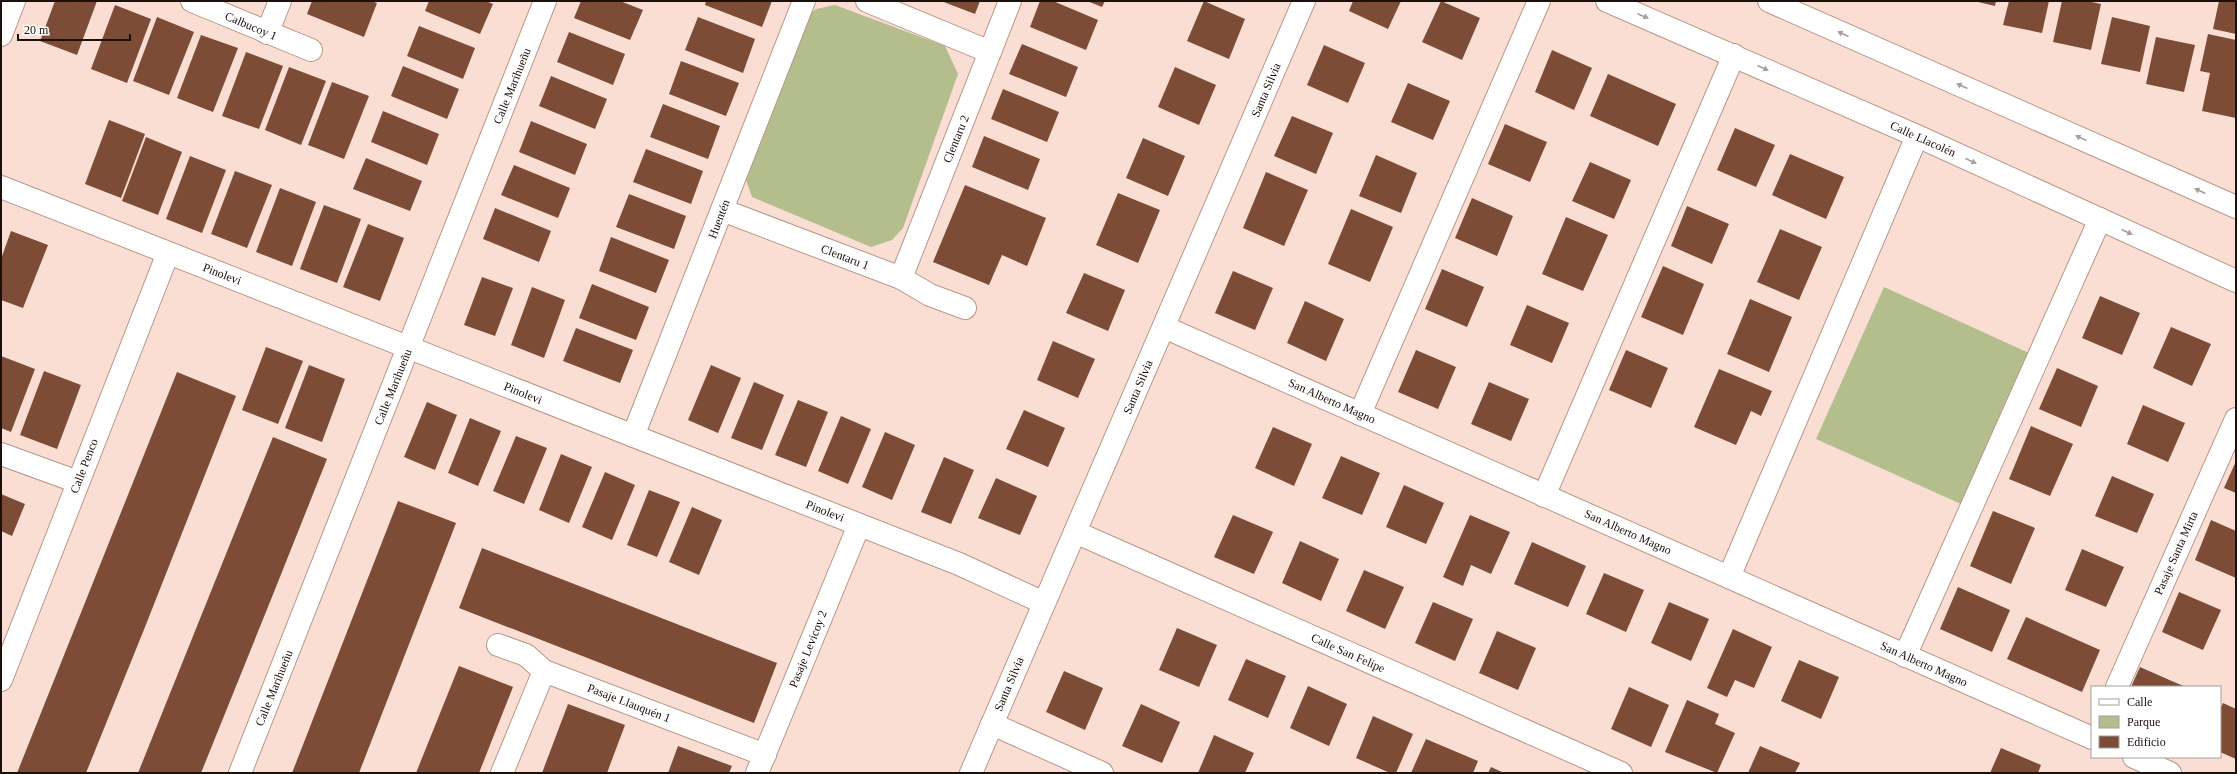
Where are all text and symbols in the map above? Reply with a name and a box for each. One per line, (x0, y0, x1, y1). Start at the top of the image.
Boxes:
street label: Calbucoy 1 (223, 9, 279, 43)
one-way arrow (1638, 14, 1650, 20)
scale bar (18, 16, 130, 42)
text: 20 m (24, 23, 49, 37)
one-way arrow (1838, 31, 1849, 37)
street label: Calle Marihueñu (490, 46, 534, 126)
street label: Santa Silvia (1248, 60, 1284, 119)
one-way arrow (1757, 65, 1769, 71)
one-way arrow (1957, 83, 1968, 89)
street label: Clentaru 2 (940, 113, 972, 165)
street label: Calle Llacolén (1888, 118, 1958, 160)
one-way arrow (2075, 135, 2087, 141)
one-way arrow (1965, 158, 1976, 164)
one-way arrow (2195, 188, 2206, 194)
street label: Huentén (705, 198, 733, 240)
one-way arrow (2122, 229, 2133, 235)
street label: Clentaru 1 (819, 241, 871, 273)
street label: Pinolevi (201, 260, 244, 288)
street label: Calle Marihueñu (371, 347, 415, 427)
street label: Santa Silvia (1120, 357, 1156, 416)
street label: San Alberto Magno (1286, 375, 1378, 427)
street label: Pinolevi (502, 379, 545, 407)
street label: Calle Penco (67, 437, 101, 495)
street label: Pinolevi (804, 497, 847, 525)
street label: San Alberto Magno (1582, 506, 1674, 558)
street label: Pasaje Santa Mirta (2151, 508, 2201, 597)
street label: Pasaje Levicoy 2 (786, 608, 830, 690)
street label: Calle San Felipe (1309, 630, 1387, 676)
street label: San Alberto Magno (1878, 638, 1970, 690)
street label: Calle Marihueñu (252, 648, 296, 728)
street label: Santa Silvia (991, 654, 1027, 713)
street label: Pasaje Llauquén 1 (585, 681, 673, 725)
legend (2091, 686, 2221, 758)
text: Calle (2127, 695, 2152, 709)
text: Parque (2127, 715, 2160, 729)
text: Edificio (2127, 735, 2166, 749)

